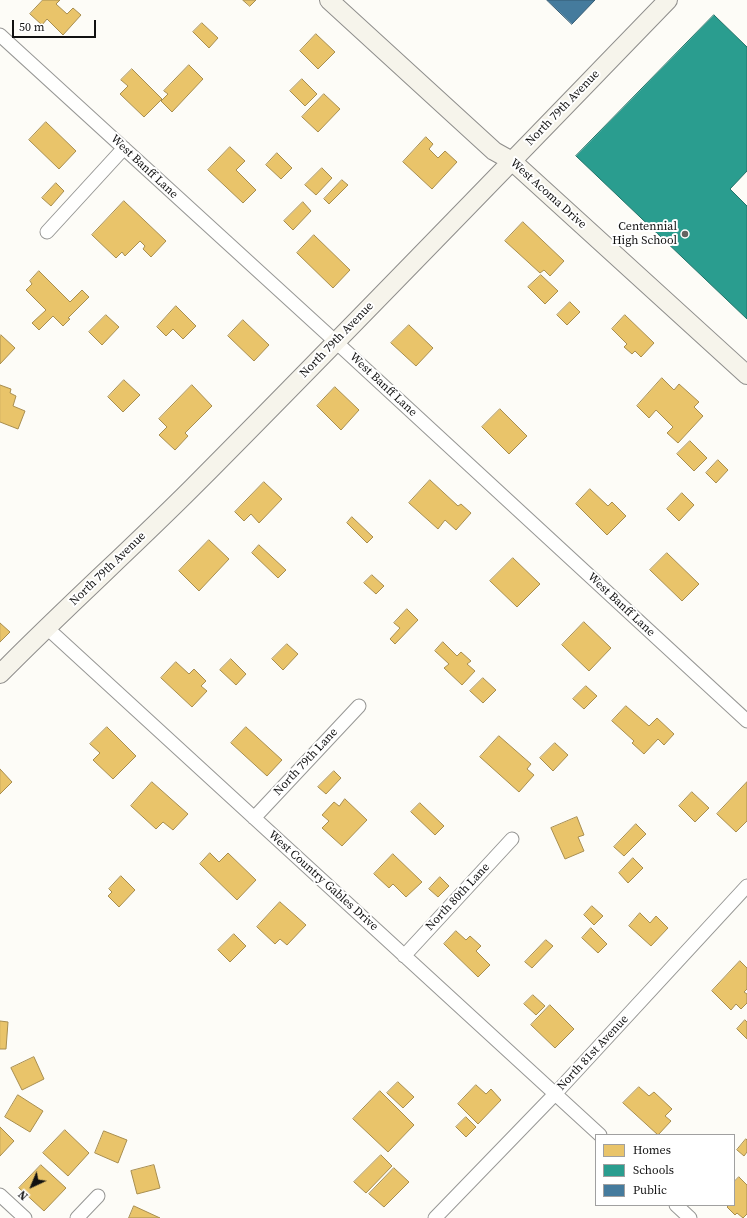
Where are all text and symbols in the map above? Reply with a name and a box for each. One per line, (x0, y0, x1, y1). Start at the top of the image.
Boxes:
scale bar (14, 12, 98, 38)
text: 50 m (19, 19, 45, 35)
street label: North 79th Avenue (523, 67, 603, 149)
street label: West Banff Lane (107, 132, 181, 202)
street label: West Acoma Drive (507, 156, 589, 232)
place label: Centennial High School (612, 220, 677, 248)
marker: Centennial High School (680, 229, 690, 239)
street label: North 79th Avenue (297, 299, 377, 381)
street label: West Banff Lane (346, 350, 420, 420)
street label: North 79th Avenue (67, 529, 149, 609)
street label: West Banff Lane (584, 570, 658, 640)
street label: North 79th Lane (271, 725, 341, 799)
street label: West Country Gables Drive (265, 828, 381, 934)
street label: North 80th Lane (423, 860, 493, 934)
street label: North 81st Avenue (554, 1012, 632, 1094)
legend (595, 1134, 735, 1206)
text: Homes (633, 1142, 671, 1158)
text: Schools (633, 1162, 674, 1178)
north arrow (12, 1166, 52, 1206)
text: Public (633, 1182, 667, 1198)
text: N (15, 1187, 31, 1203)

